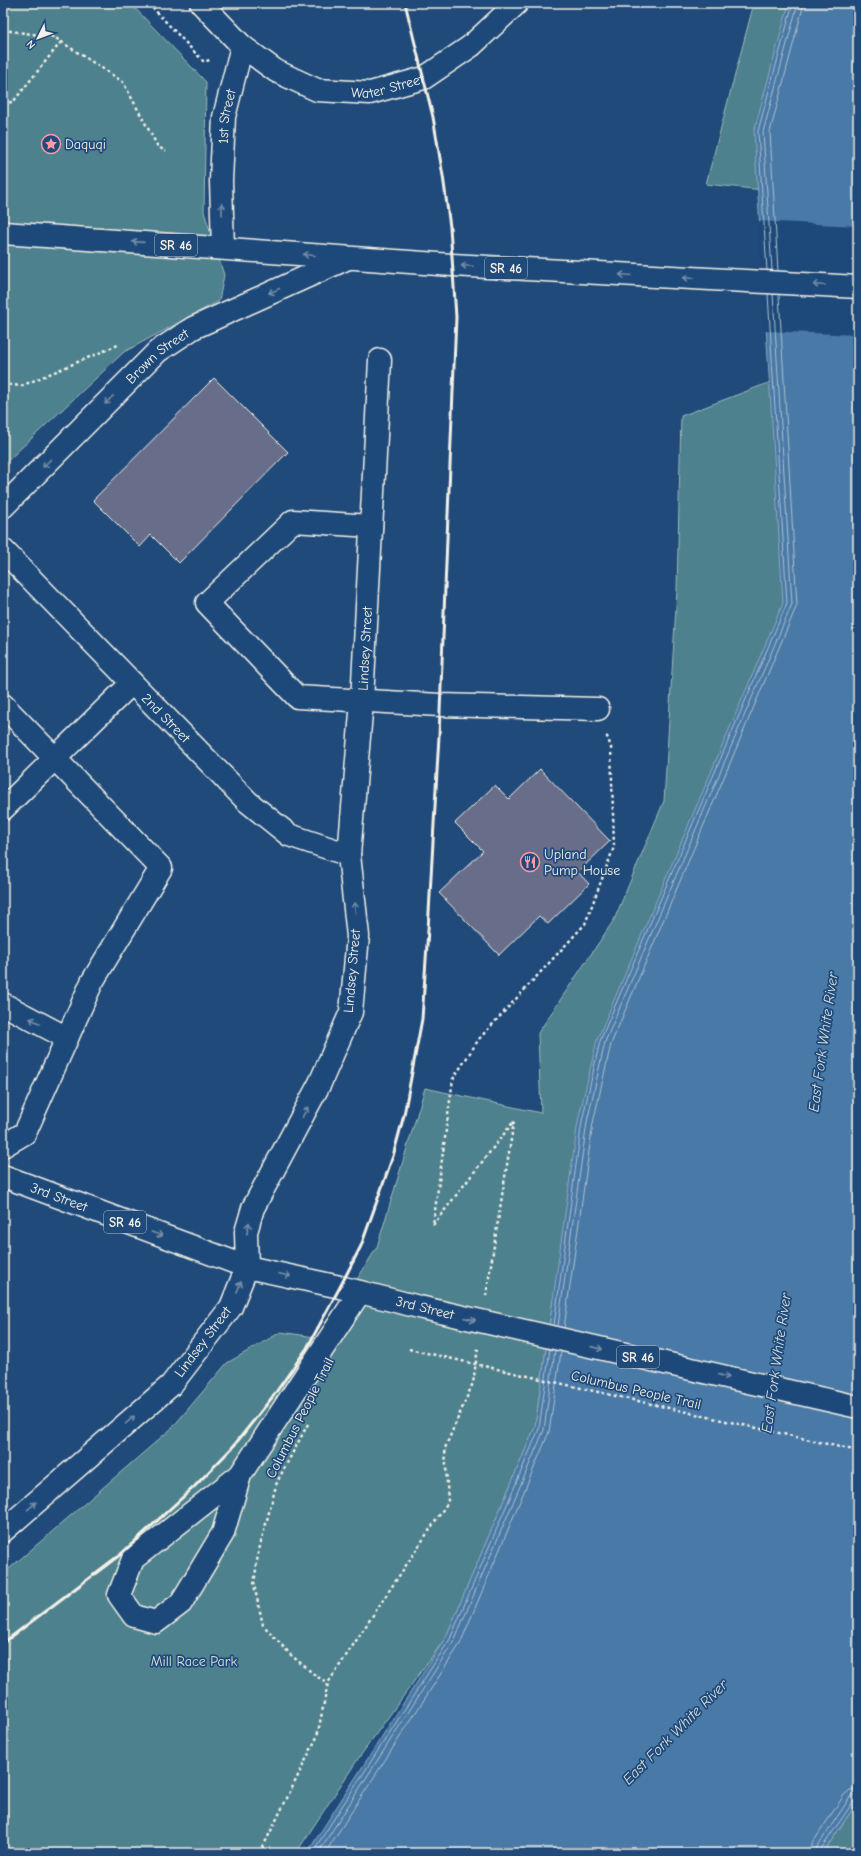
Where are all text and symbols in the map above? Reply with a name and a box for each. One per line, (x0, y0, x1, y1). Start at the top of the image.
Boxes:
north arrow (18, 18, 58, 58)
text: N (24, 37, 38, 51)
street label: Water Street (350, 70, 427, 102)
street label: 1st Street (214, 86, 239, 144)
place icon: Daquqi (40, 133, 62, 155)
place label: Daquqi (65, 136, 106, 153)
one-way arrow (218, 203, 226, 216)
road number: SR 46 (155, 234, 197, 256)
one-way arrow (132, 239, 145, 246)
one-way arrow (303, 251, 316, 259)
road number: SR 46 (485, 257, 527, 279)
one-way arrow (461, 262, 474, 269)
one-way arrow (619, 271, 632, 278)
one-way arrow (683, 275, 696, 282)
one-way arrow (813, 281, 826, 288)
one-way arrow (268, 288, 280, 295)
street label: Brown Street (122, 324, 192, 387)
one-way arrow (104, 395, 114, 405)
one-way arrow (42, 458, 52, 468)
street label: Lindsey Street (354, 605, 376, 691)
street label: 2nd Street (138, 690, 195, 747)
place label: Upland Pump House (544, 846, 620, 879)
restaurant icon: Upland Pump House (519, 851, 541, 873)
one-way arrow (351, 902, 359, 915)
street label: Lindsey Street (340, 927, 364, 1014)
water label: East Fork White River (804, 970, 842, 1113)
one-way arrow (29, 1017, 41, 1025)
one-way arrow (301, 1106, 309, 1118)
street label: 3rd Street (28, 1179, 91, 1216)
road number: SR 46 (104, 1211, 146, 1233)
one-way arrow (244, 1222, 252, 1235)
one-way arrow (151, 1231, 164, 1238)
one-way arrow (278, 1272, 291, 1280)
one-way arrow (235, 1281, 243, 1293)
water label: East Fork White River (757, 1291, 795, 1434)
street label: 3rd Street (394, 1293, 457, 1324)
street label: Lindsey Street (171, 1303, 236, 1381)
one-way arrow (464, 1316, 477, 1324)
one-way arrow (590, 1344, 603, 1352)
road number: SR 46 (617, 1346, 659, 1368)
street label: Columbus People Trail (262, 1355, 338, 1481)
street label: Columbus People Trail (569, 1367, 703, 1413)
one-way arrow (717, 1373, 730, 1381)
one-way arrow (125, 1416, 136, 1425)
one-way arrow (27, 1501, 38, 1510)
park label: Mill Race Park (151, 1653, 237, 1670)
water label: East Fork White River (619, 1675, 732, 1788)

